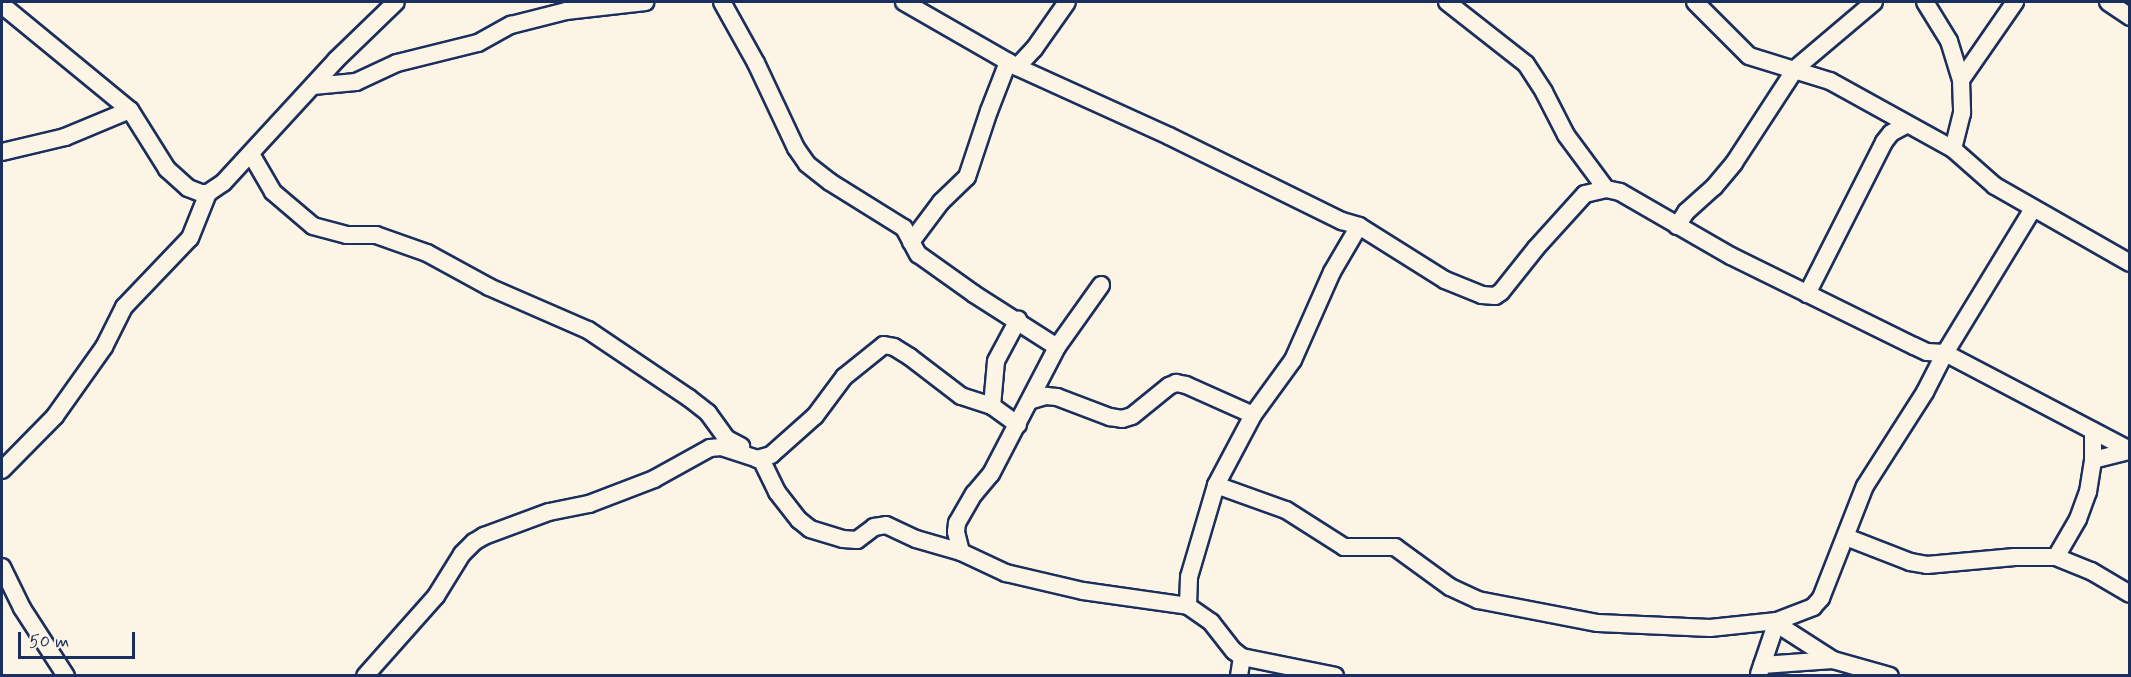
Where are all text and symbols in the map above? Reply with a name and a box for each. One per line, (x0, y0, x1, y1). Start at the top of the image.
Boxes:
scale bar (21, 620, 138, 658)
text: 50 m (29, 630, 69, 654)

